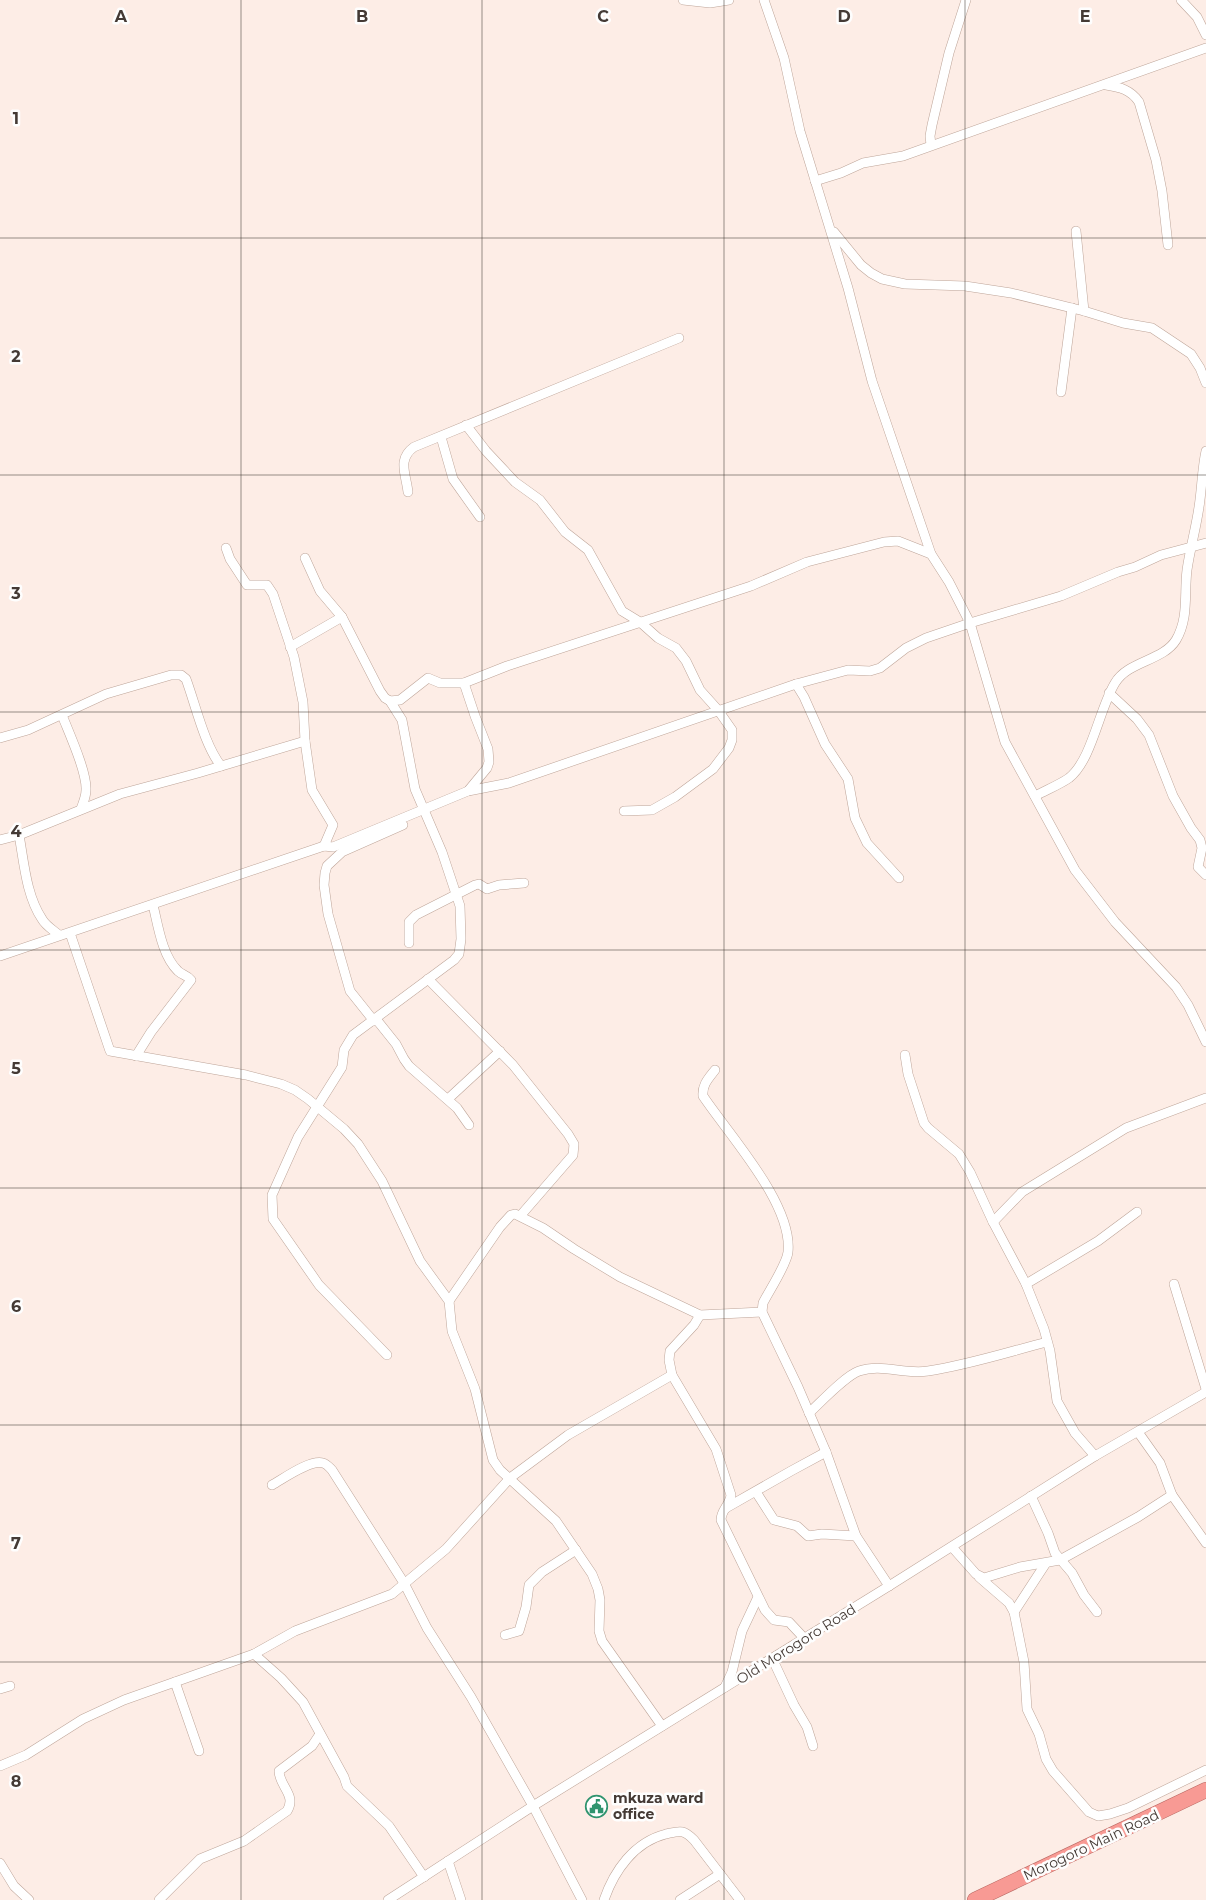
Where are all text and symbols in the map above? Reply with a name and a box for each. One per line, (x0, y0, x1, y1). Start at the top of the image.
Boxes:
text: A (114, 7, 128, 26)
text: B (356, 7, 368, 26)
text: C (597, 7, 609, 26)
text: D (837, 7, 851, 26)
text: E (1080, 7, 1090, 26)
text: 1 (13, 109, 19, 128)
text: 2 (11, 347, 21, 366)
text: 3 (10, 584, 21, 603)
text: 4 (10, 822, 22, 841)
text: 5 (11, 1059, 21, 1078)
text: 6 (11, 1297, 21, 1316)
text: 7 (11, 1534, 21, 1553)
street label: Old Morogoro Road (733, 1600, 859, 1688)
text: 8 (11, 1772, 21, 1791)
place label: mkuza ward office (613, 1789, 704, 1823)
public building icon: mkuza ward office (585, 1794, 609, 1818)
street label: Morogoro Main Road (1020, 1806, 1162, 1884)

